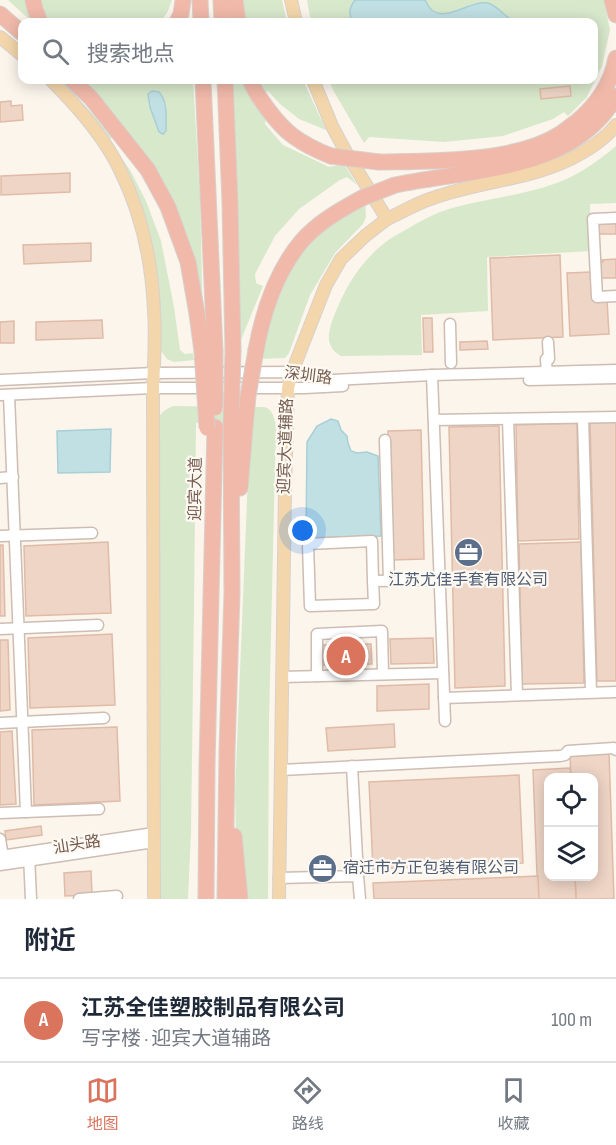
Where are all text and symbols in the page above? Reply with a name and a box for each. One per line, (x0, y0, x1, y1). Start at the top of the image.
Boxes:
search box (18, 18, 598, 84)
icon: search (39, 35, 72, 68)
text: 搜索地点 (87, 41, 175, 68)
street label: 深圳路 (283, 364, 333, 388)
street label: 迎宾大道辅路 (275, 398, 297, 494)
street label: 迎宾大道 (186, 457, 206, 521)
your location (288, 516, 317, 545)
office icon: 江苏尤佳手套有限公司 (452, 536, 484, 568)
place label: 江苏尤佳手套有限公司 (388, 571, 548, 590)
pin: A (326, 634, 366, 678)
map controls (544, 773, 598, 881)
button: locate (544, 773, 598, 827)
button: layers (544, 827, 598, 881)
street label: 汕头路 (52, 832, 102, 858)
office icon: 宿迁市方正包装有限公司 (306, 852, 338, 884)
place label: 宿迁市方正包装有限公司 (343, 859, 519, 878)
text: 附近 (24, 926, 76, 957)
text: 江苏全佳塑胶制品有限公司 (81, 995, 345, 1022)
text: A (39, 1008, 48, 1032)
text: 100 m (551, 1008, 592, 1032)
text: 写字楼 · 迎宾大道辅路 (81, 1027, 271, 1051)
tab: 地图 (86, 1074, 119, 1134)
tab: 路线 (291, 1074, 324, 1134)
tab: 收藏 (497, 1074, 530, 1134)

